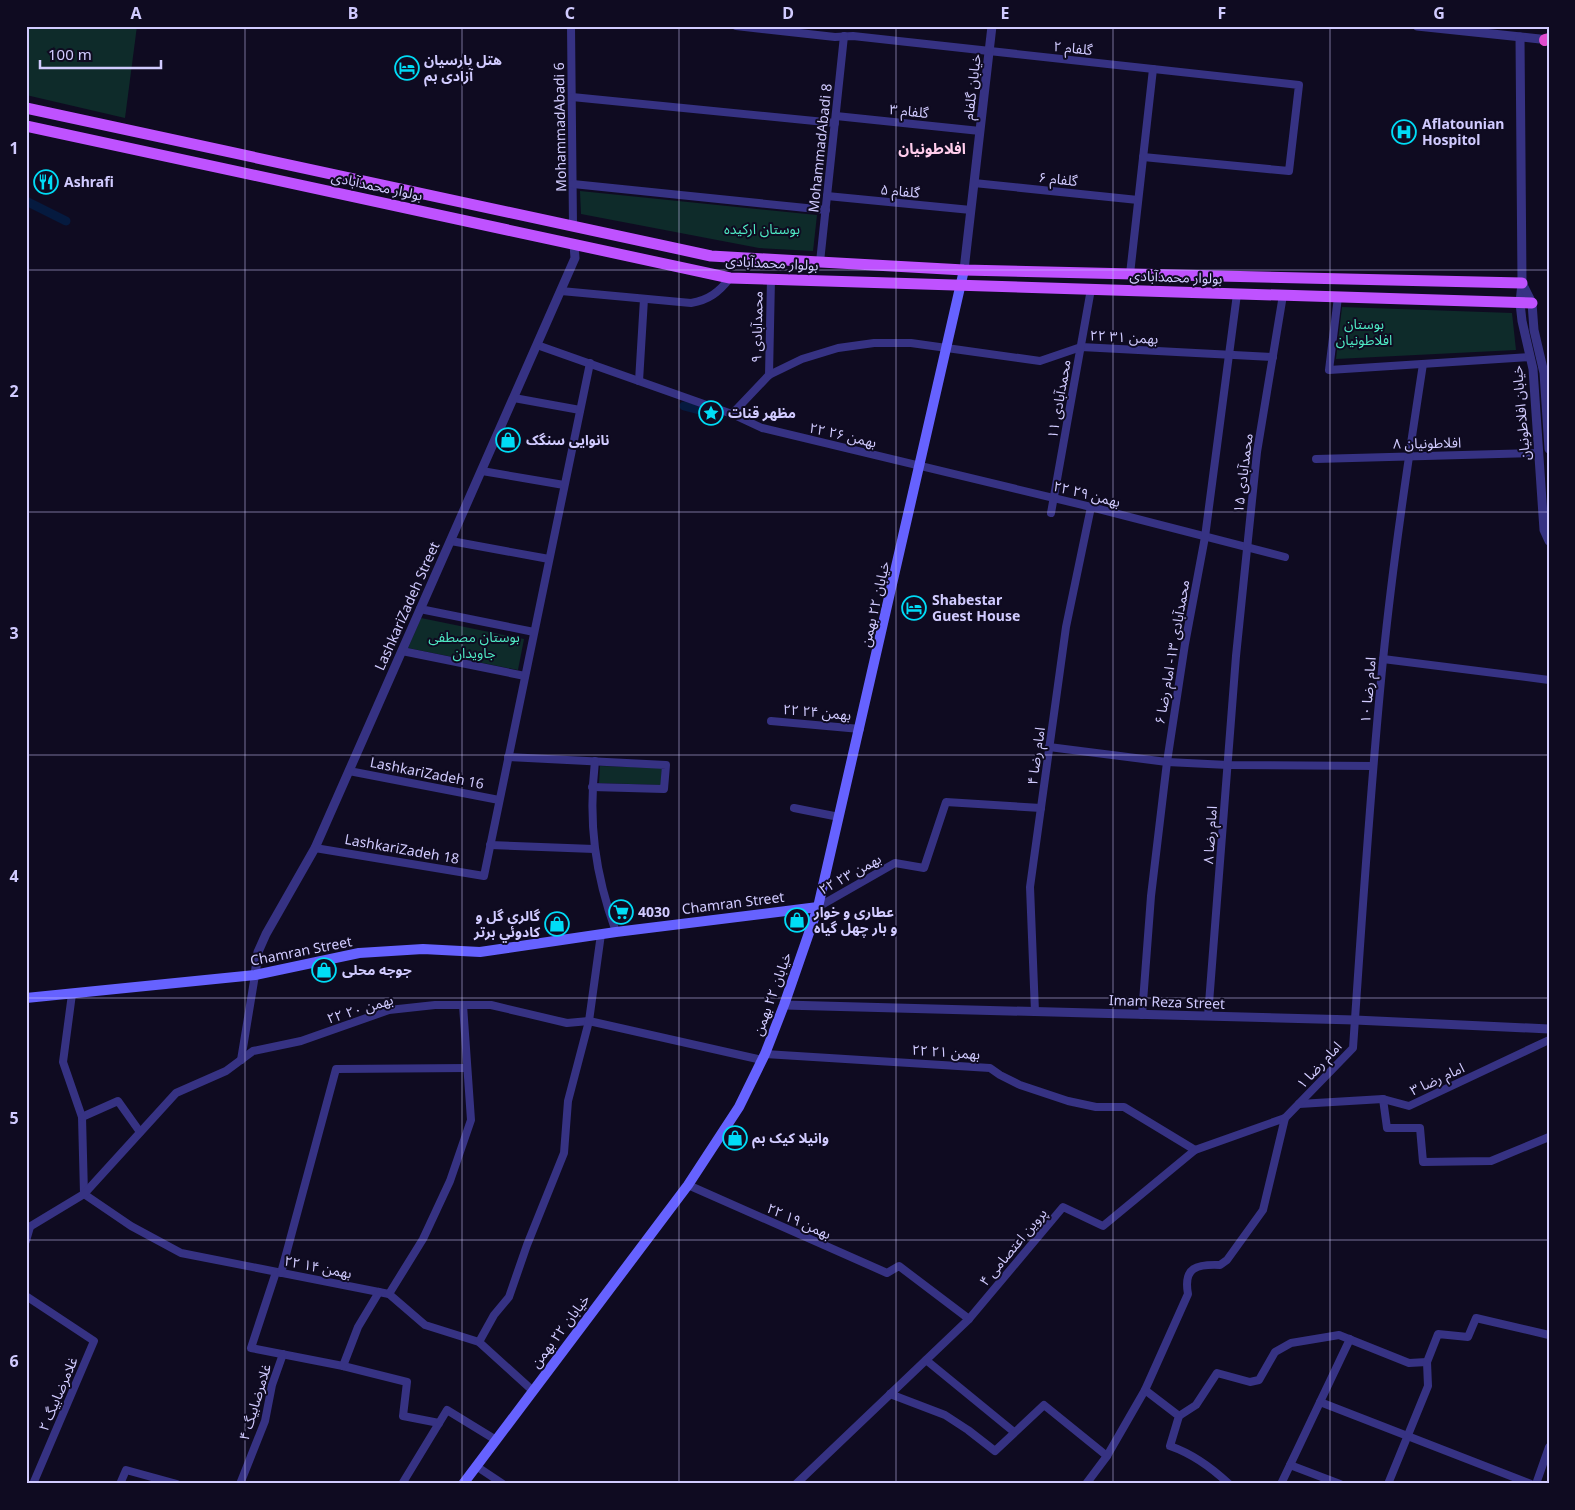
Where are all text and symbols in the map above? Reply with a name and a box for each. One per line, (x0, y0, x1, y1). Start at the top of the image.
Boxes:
text: A (130, 2, 142, 24)
text: B (348, 2, 358, 24)
text: C (565, 2, 575, 24)
text: D (782, 2, 794, 24)
text: E (1001, 2, 1010, 24)
text: F (1218, 2, 1226, 24)
text: G (1433, 2, 1445, 24)
street label: گلفام ۲ (1052, 36, 1094, 61)
scale bar (40, 38, 161, 70)
text: 100 m (48, 44, 92, 64)
place label: هتل پارسیان آزادی بم (424, 50, 502, 87)
street label: خیابان گلفام (958, 53, 987, 121)
hotel icon: هتل پارسیان آزادی بم (394, 55, 420, 81)
street label: MohammadAbadi 6 (549, 62, 570, 192)
street label: MohammadAbadi 8 (803, 83, 836, 213)
street label: گلفام ۳ (888, 99, 930, 124)
place label: Aflatounian Hospitol (1422, 114, 1504, 149)
hospital icon: Aflatounian Hospitol (1391, 119, 1417, 145)
text: 1 (9, 137, 19, 159)
district label: افلاطونیان (898, 138, 966, 158)
street label: بولوار محمدآبادی (330, 167, 425, 205)
street label: گلفام ۶ (1037, 167, 1079, 192)
restaurant icon: Ashrafi (33, 169, 59, 195)
place label: Ashrafi (64, 172, 114, 191)
street label: گلفام ۵ (879, 179, 921, 204)
park label: بوستان ارکیده (724, 219, 800, 238)
street label: بولوار محمدآبادی (725, 251, 819, 274)
street label: بولوار محمدآبادی (1129, 265, 1223, 288)
street label: محمدآبادی ۹ (746, 291, 767, 363)
park label: بوستان افلاطونیان (1336, 314, 1392, 349)
street label: ۲۲ بهمن ۳۱ (1089, 325, 1159, 348)
street label: محمدآبادی ۱۱ (1042, 358, 1075, 440)
street label: خیابان افلاطونیان (1507, 365, 1534, 461)
text: 2 (9, 380, 19, 402)
place icon: مظهر قنات (698, 400, 724, 426)
place label: مظهر قنات (728, 403, 796, 422)
street label: ۲۲ بهمن ۲۶ (808, 418, 879, 452)
shop icon: نانوایی سنگک (495, 427, 521, 453)
place label: نانوایی سنگک (526, 430, 609, 449)
street label: محمدآبادی ۱۵ (1228, 432, 1257, 514)
street label: افلاطونیان ۸ (1393, 432, 1461, 453)
street label: ۲۲ بهمن ۲۹ (1052, 476, 1123, 511)
street label: LashkariZadeh Street (370, 538, 443, 673)
street label: خیابان ۲۲ بهمن (855, 559, 894, 649)
street label: محمدآبادی ۱۳- امام رضا ۶ (1149, 578, 1196, 726)
place label: Shabestar Guest House (932, 590, 1020, 625)
hotel icon: Shabestar Guest House (901, 595, 927, 621)
text: 3 (9, 622, 19, 644)
park label: بوستان مصطفی جاویدان (428, 627, 520, 662)
street label: امام رضا ۱۰ (1355, 656, 1382, 724)
street label: ۲۲ بهمن ۲۴ (782, 699, 852, 724)
street label: امام رضا ۴ (1022, 726, 1051, 786)
street label: LashkariZadeh 16 (368, 752, 486, 793)
street label: امام رضا ۸ (1198, 805, 1223, 865)
street label: LashkariZadeh 18 (343, 829, 461, 868)
street label: ۲۲ بهمن ۲۳ (815, 849, 885, 898)
text: 4 (9, 865, 19, 887)
street label: Chamran Street (681, 887, 785, 918)
supermarket icon: 4030 (608, 899, 634, 925)
place label: 4030 (638, 902, 670, 921)
place label: عطاری و خوار و بار چهل گیاه (813, 902, 898, 938)
place label: گالري گل و كادوئي برتر (473, 906, 541, 943)
shop icon: عطاری و خوار و بار چهل گیاه (784, 907, 810, 933)
shop icon: گالري گل و كادوئي برتر (544, 911, 570, 937)
street label: Chamran Street (248, 931, 353, 970)
street label: خیابان ۲۲ بهمن (748, 949, 795, 1038)
shop icon: جوجه محلی (311, 957, 337, 983)
place label: جوجه محلی (342, 960, 412, 979)
street label: ۲۲ بهمن ۲۰ (324, 989, 396, 1028)
street label: Imam Reza Street (1109, 990, 1225, 1013)
street label: امام رضا ۱ (1292, 1037, 1347, 1094)
street label: ۲۲ بهمن ۲۱ (911, 1040, 981, 1063)
street label: امام رضا ۳ (1406, 1058, 1468, 1101)
text: 5 (9, 1107, 19, 1129)
shop icon: وانیلا کیک بم (722, 1125, 748, 1151)
place label: وانیلا کیک بم (752, 1128, 829, 1149)
street label: ۲۲ بهمن ۱۹ (764, 1198, 835, 1243)
street label: پروین اعتصامی ۴ (974, 1204, 1052, 1290)
street label: ۲۲ بهمن ۱۴ (283, 1251, 354, 1282)
street label: خیابان ۲۲ بهمن (526, 1290, 594, 1371)
text: 6 (9, 1350, 19, 1372)
street label: غلامرضابیگ ۲ (33, 1354, 82, 1434)
street label: غلامرضابیگ ۴ (234, 1361, 275, 1442)

